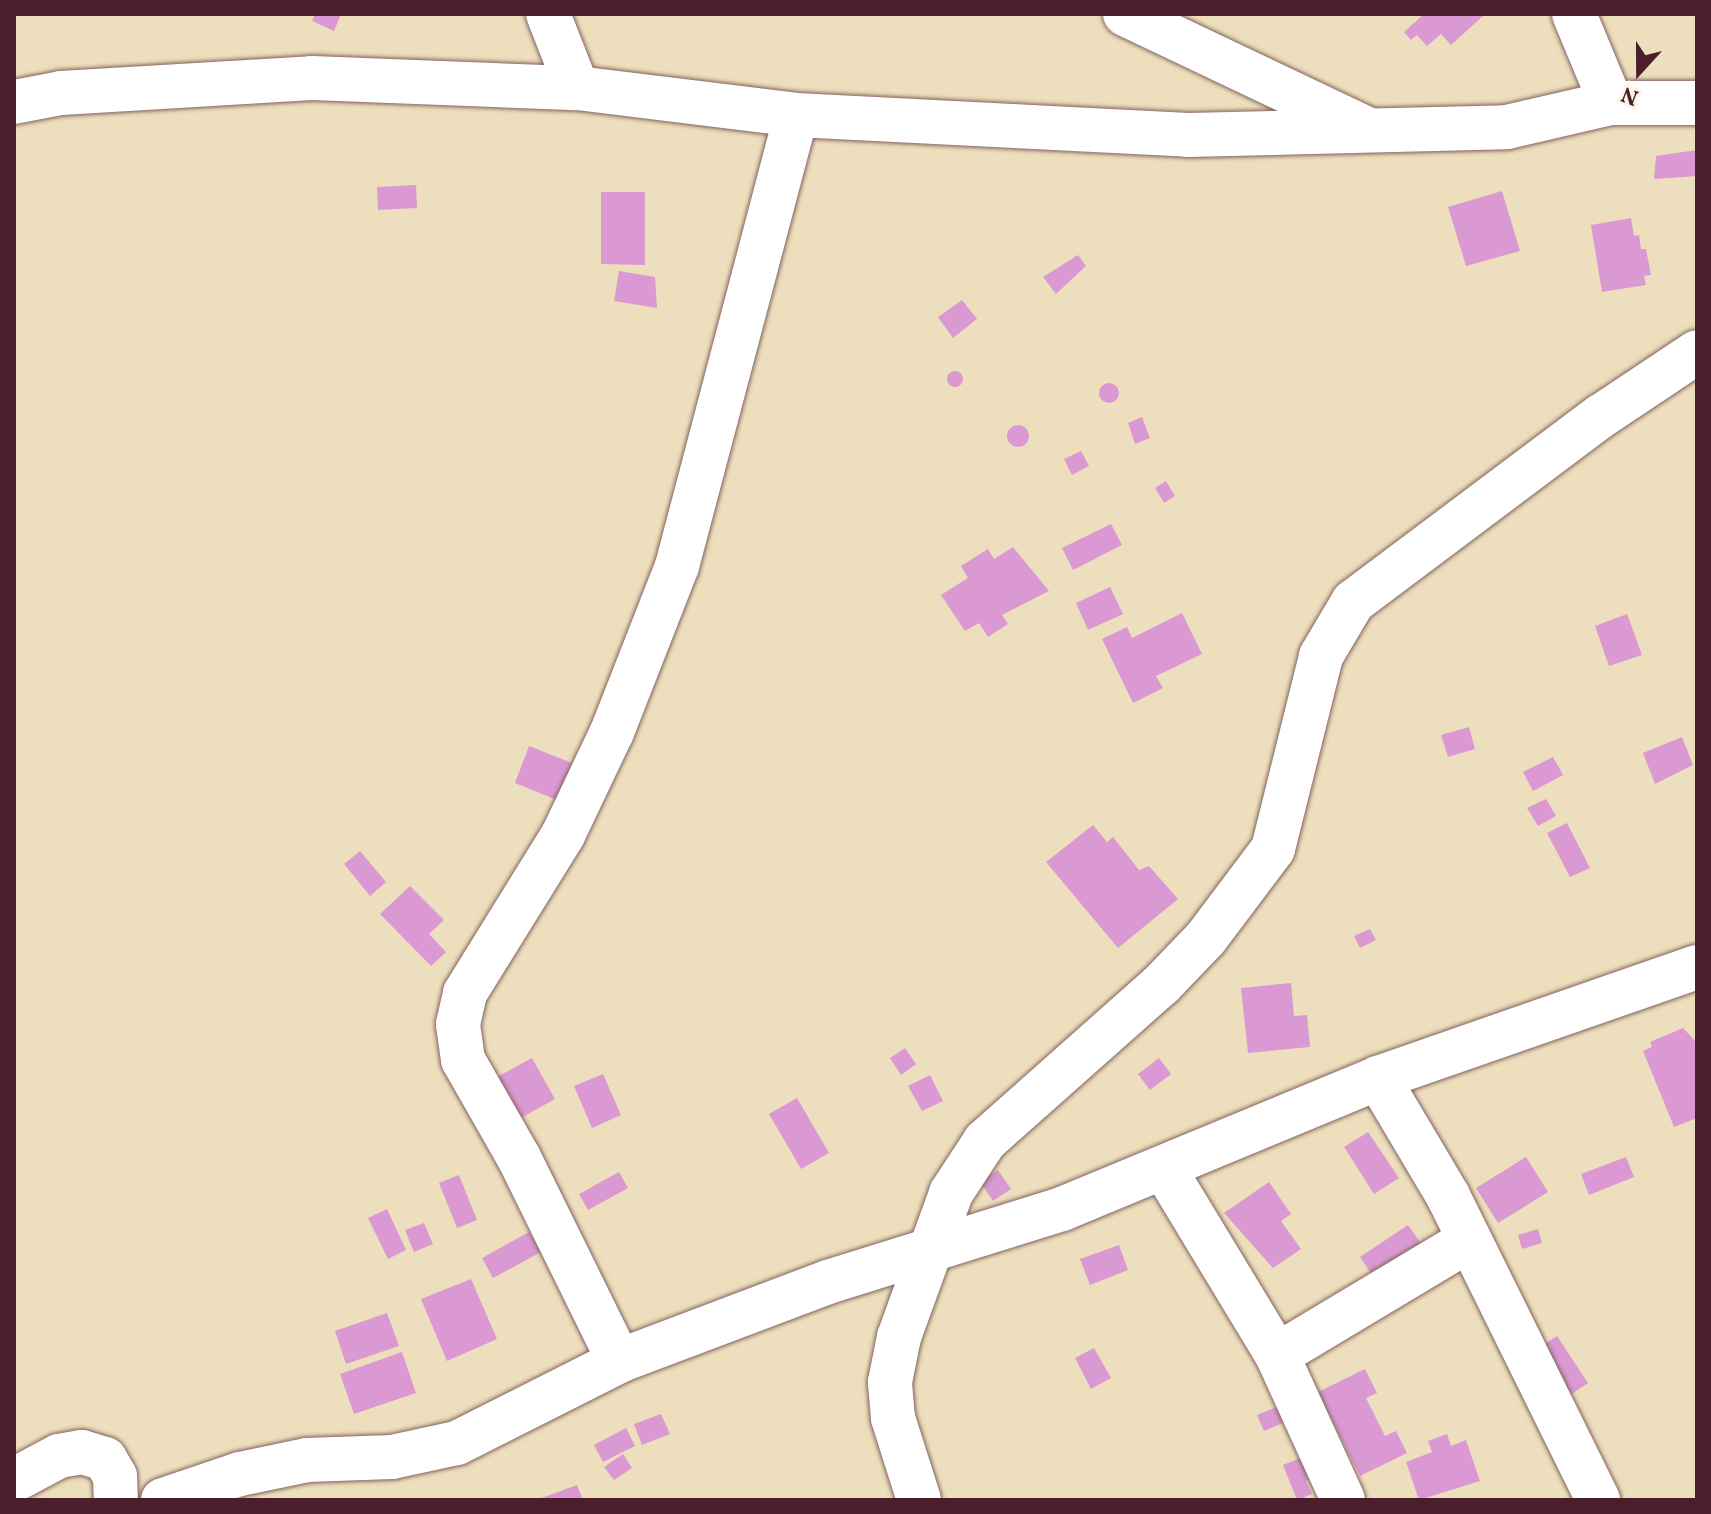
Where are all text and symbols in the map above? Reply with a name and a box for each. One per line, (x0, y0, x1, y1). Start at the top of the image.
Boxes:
north arrow (1599, 32, 1679, 112)
text: N (1617, 78, 1643, 112)

